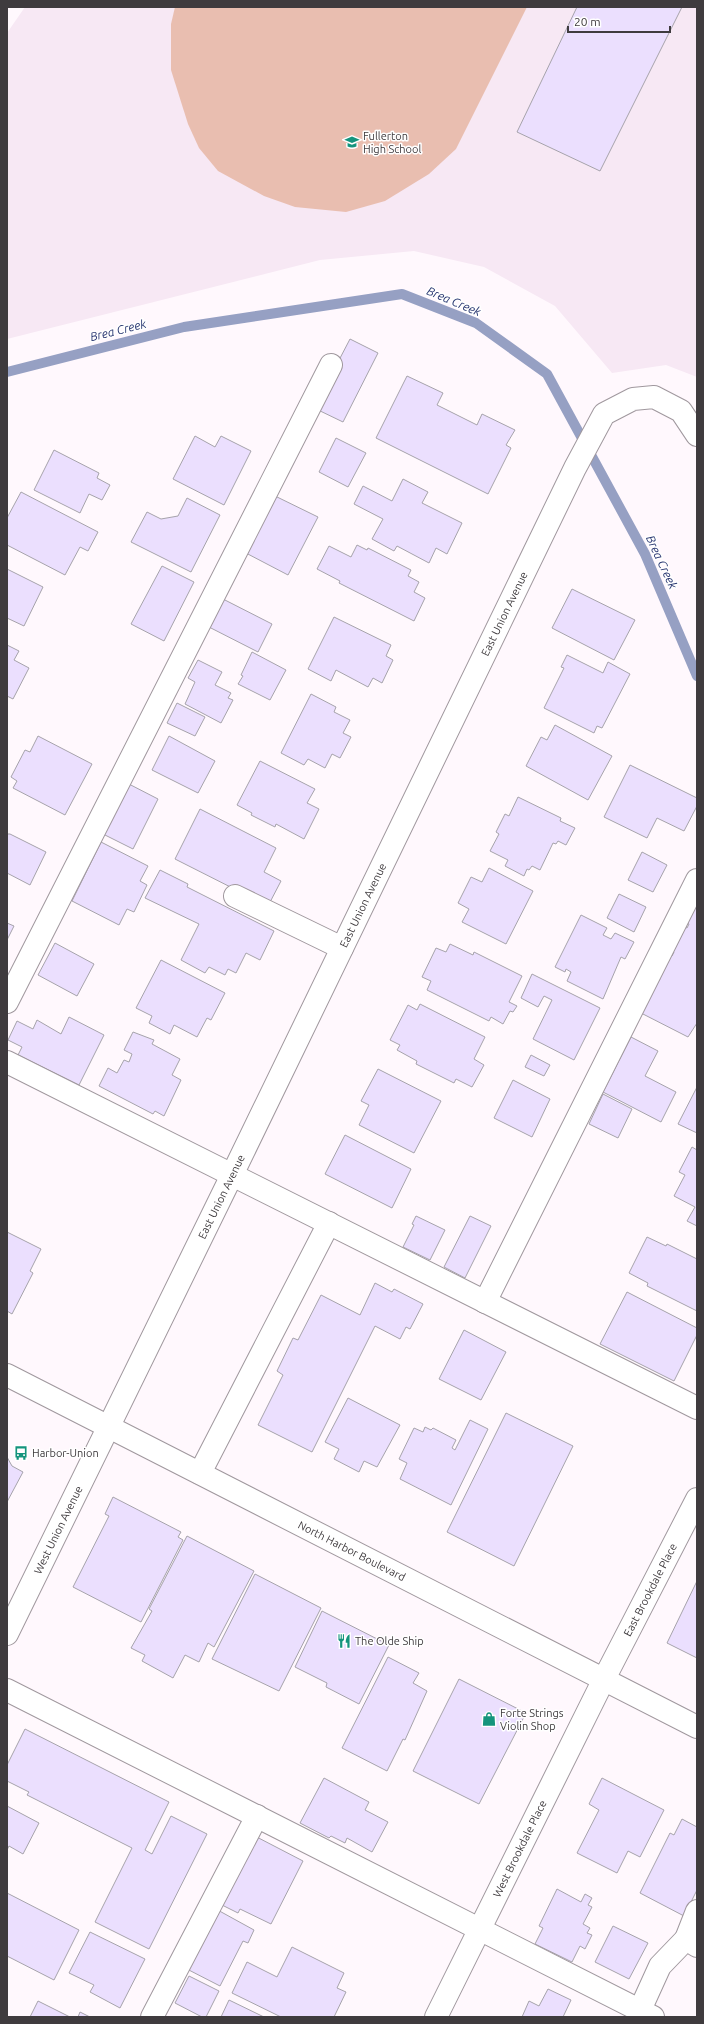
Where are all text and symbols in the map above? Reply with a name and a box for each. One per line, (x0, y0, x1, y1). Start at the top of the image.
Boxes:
scale bar (568, 8, 670, 34)
text: 20 m (574, 15, 601, 28)
place label: Fullerton High School (363, 130, 421, 155)
school or university icon: Fullerton High School (344, 134, 360, 150)
water label: Brea Creek (425, 284, 484, 319)
water label: Brea Creek (88, 317, 148, 343)
water label: Brea Creek (644, 533, 680, 592)
street label: East Union Avenue (479, 570, 530, 658)
street label: East Union Avenue (337, 861, 388, 949)
street label: East Union Avenue (196, 1153, 247, 1241)
bus stop icon: Harbor-Union (13, 1445, 29, 1461)
place label: Harbor-Union (32, 1447, 99, 1459)
street label: West Union Avenue (31, 1484, 85, 1576)
street label: North Harbor Boulevard (296, 1518, 407, 1583)
street label: East Brookdale Place (621, 1541, 679, 1638)
restaurant icon: The Olde Ship (336, 1633, 352, 1649)
place label: The Olde Ship (355, 1635, 424, 1647)
place label: Forte Strings Violin Shop (500, 1707, 564, 1732)
shop icon: Forte Strings Violin Shop (481, 1711, 497, 1727)
street label: West Brookdale Place (490, 1798, 549, 1899)

